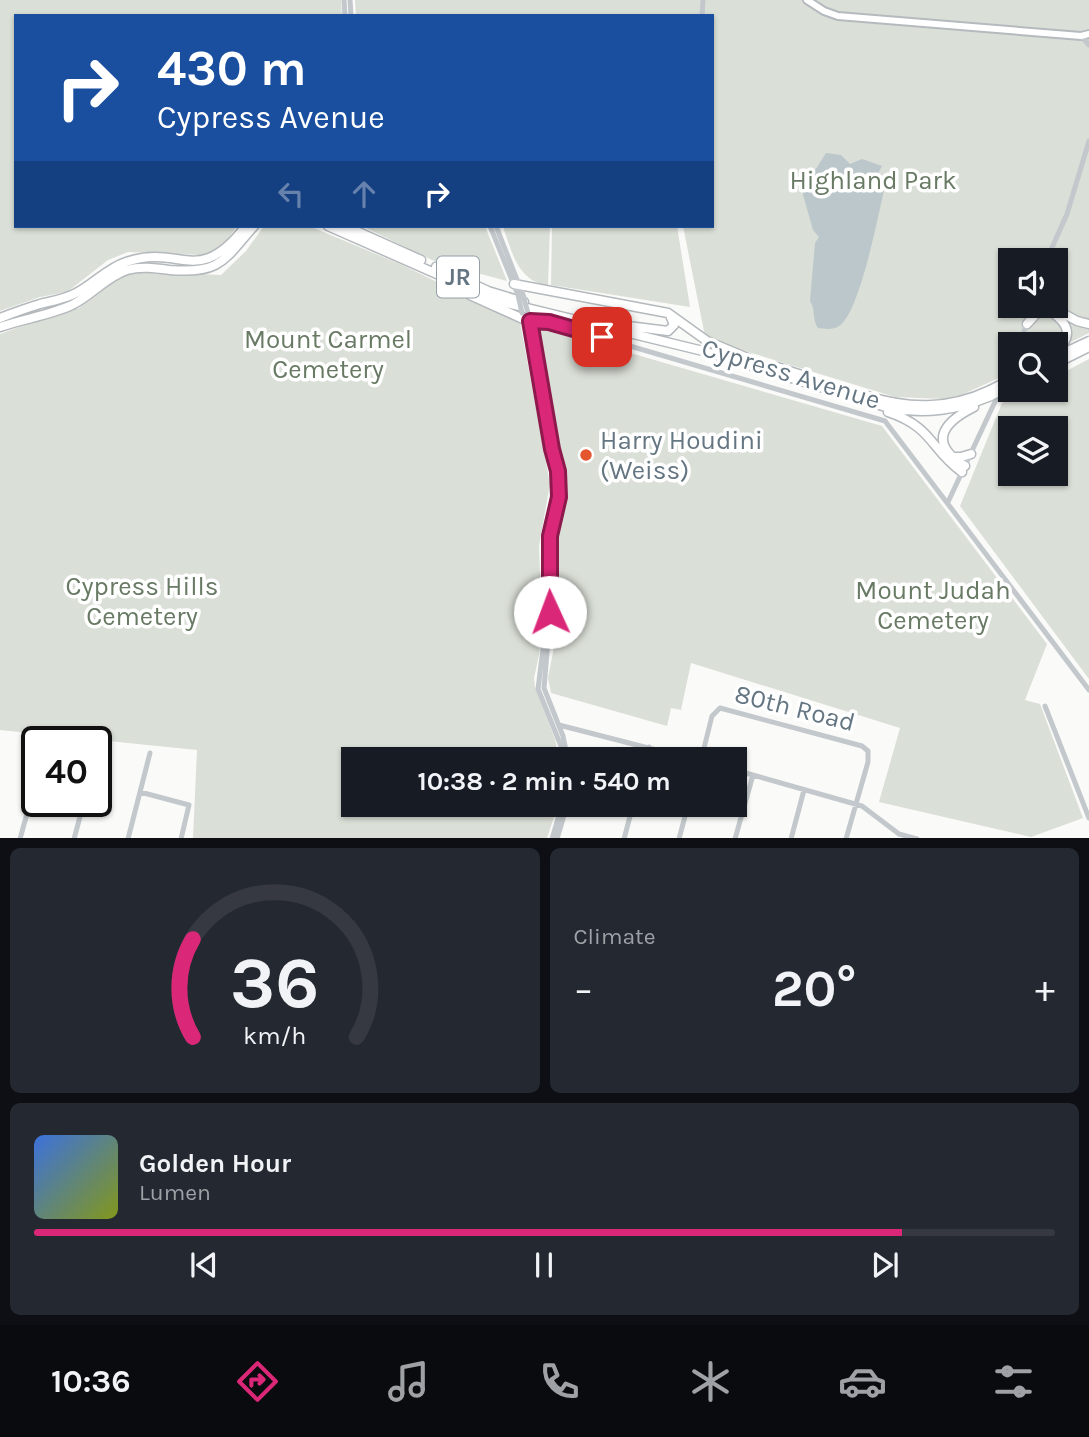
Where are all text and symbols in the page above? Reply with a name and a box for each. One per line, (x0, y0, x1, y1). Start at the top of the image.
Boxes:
text: 430 m (157, 40, 307, 97)
icon: right (42, 42, 133, 133)
text: Cypress Avenue (157, 99, 385, 136)
park label: Highland Park (789, 165, 957, 196)
icon: left (272, 175, 310, 213)
icon: ahead (345, 175, 383, 213)
icon: right (418, 175, 456, 213)
map controls (998, 248, 1068, 486)
button: sound (998, 248, 1068, 318)
road number: JR (437, 256, 479, 298)
pin (572, 307, 632, 367)
icon: arrive (583, 318, 621, 356)
park label: Mount Carmel Cemetery (244, 324, 412, 385)
street label: Cypress Avenue (698, 332, 884, 416)
button: search (998, 332, 1068, 402)
button: layers (998, 416, 1068, 486)
place label: Harry Houdini (Weiss) (600, 425, 763, 486)
marker: Harry Houdini (Weiss) (578, 447, 594, 463)
park label: Cypress Hills Cemetery (66, 571, 218, 632)
position arrow (513, 575, 587, 649)
park label: Mount Judah Cemetery (855, 575, 1011, 636)
street label: 80th Road (732, 678, 858, 738)
speed limit sign: 40 (21, 726, 112, 817)
text: 10:38 · 2 min · 540 m (417, 766, 671, 797)
text: Climate (574, 923, 656, 950)
text: 36 (230, 940, 319, 1025)
text: 20° (772, 958, 857, 1019)
text: − (574, 967, 593, 1012)
text: + (1035, 967, 1055, 1012)
text: km/h (243, 1020, 306, 1049)
text: Golden Hour (139, 1148, 291, 1179)
text: Lumen (139, 1179, 211, 1206)
icon: previous (185, 1246, 223, 1284)
icon: pause (525, 1246, 563, 1284)
icon: next (866, 1246, 904, 1284)
icon: directions (233, 1357, 282, 1406)
icon: music (384, 1357, 433, 1406)
icon: phone (535, 1357, 584, 1406)
icon: climate (686, 1357, 735, 1406)
icon: car (838, 1357, 887, 1406)
icon: filters (989, 1357, 1038, 1406)
text: 10:36 (51, 1363, 131, 1400)

